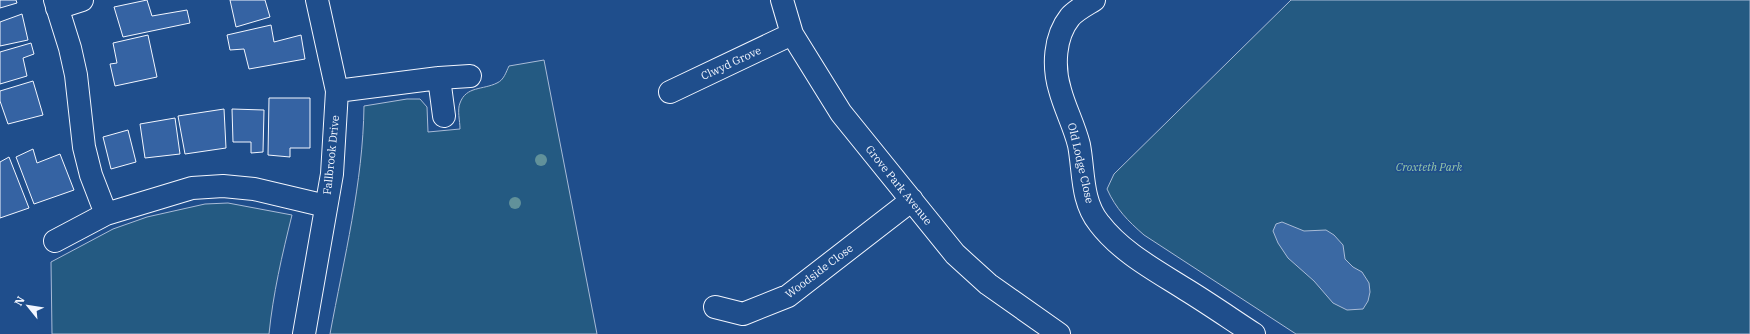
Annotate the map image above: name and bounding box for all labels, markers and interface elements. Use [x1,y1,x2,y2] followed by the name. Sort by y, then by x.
[699,43,763,83] street label: Clwyd Grove
[320,115,342,195] street label: Fallbrook Drive
[1065,121,1097,205] street label: Old Lodge Close
[863,142,935,228] street label: Grove Park Avenue
[1396,160,1462,174] park label: Croxteth Park
[782,241,856,301] street label: Woodside Close
[8,286,48,326] north arrow
[11,293,28,308] text: N

